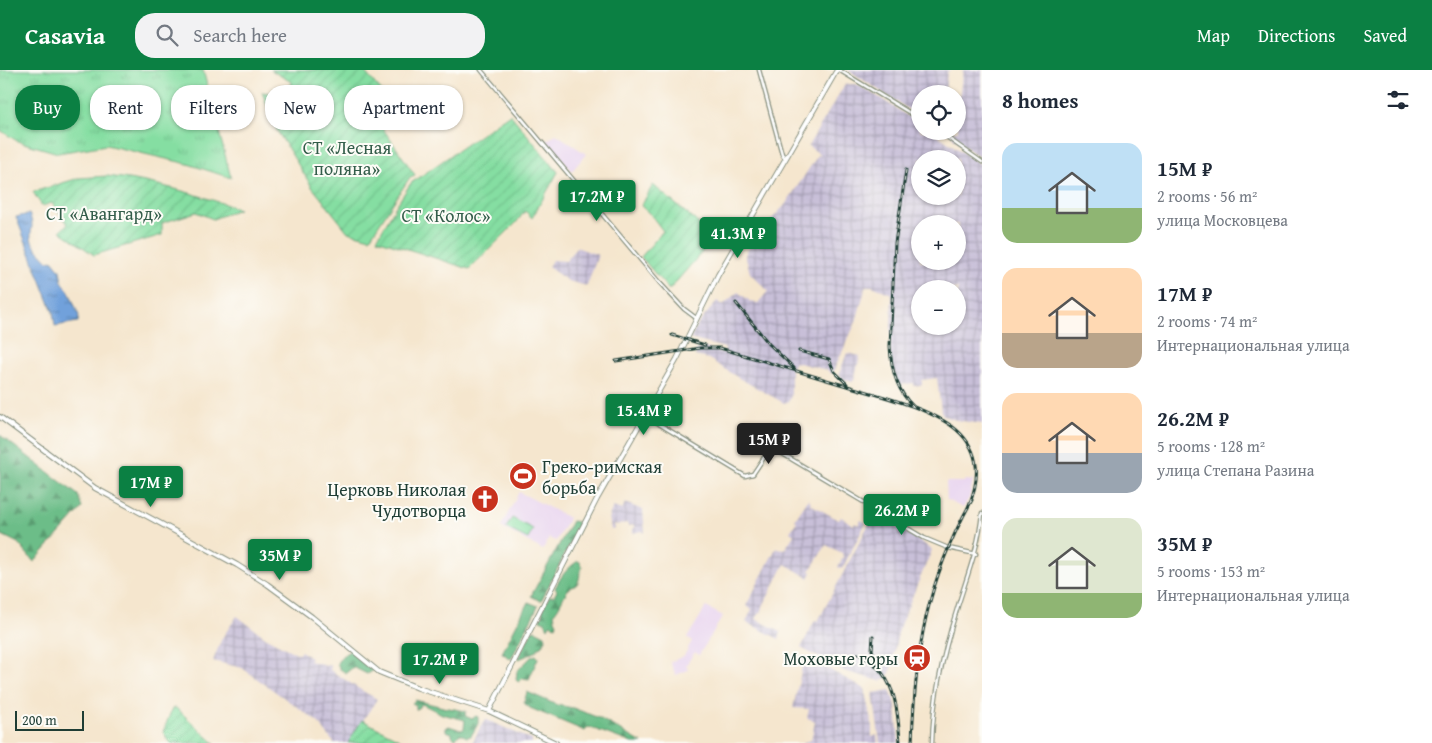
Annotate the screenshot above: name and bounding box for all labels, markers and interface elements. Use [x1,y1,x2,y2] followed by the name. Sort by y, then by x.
[135,13,485,58] search box
[25,18,105,53] text: Casavia
[153,21,181,49] icon: search
[193,21,287,49] text: Search here
[1197,22,1230,49] text: Map
[1258,22,1335,49] text: Directions
[1363,22,1407,49] text: Saved
[15,85,80,130] chip: Buy
[90,85,161,130] chip: Rent
[171,85,255,130] chip: Filters
[265,85,334,130] chip: New
[344,85,463,130] chip: Apartment
[911,85,966,335] map controls
[911,85,966,140] button: locate
[1002,85,1078,116] text: 8 homes
[1384,86,1412,114] icon: filters
[303,134,391,182] park label: СТ «Лесная поляна»
[911,150,966,205] button: layers
[1157,153,1212,184] text: 15M ₽
[1042,163,1102,223] icon: home
[551,180,643,222] pin: 17.2M ₽
[570,184,624,208] text: 17.2M ₽
[1157,184,1257,208] text: 2 rooms · 56 m²
[46,200,162,227] park label: СТ «Авангард»
[402,202,491,229] park label: СТ «Колос»
[1157,208,1288,232] text: улица Московцева
[911,215,966,270] button: +
[692,216,784,259] pin: 41.3M ₽
[711,221,765,245] text: 41.3M ₽
[1157,278,1212,309] text: 17M ₽
[911,280,966,335] button: −
[1042,288,1102,348] icon: home
[1157,309,1257,333] text: 2 rooms · 74 m²
[1157,333,1350,357] text: Интернациональная улица
[598,394,690,436] pin: 15.4M ₽
[617,398,671,422] text: 15.4M ₽
[1157,403,1229,434] text: 26.2M ₽
[1042,413,1102,473] icon: home
[734,422,804,465] pin: 15M ₽
[748,427,790,451] text: 15M ₽
[1157,434,1265,458] text: 5 rooms · 128 m²
[542,453,662,501] place label: Греко-римская борьба
[1157,458,1314,482] text: улица Степана Разина
[508,461,538,491] sports icon: Греко-римская борьба
[116,466,186,508] pin: 17M ₽
[130,470,172,494] text: 17M ₽
[328,476,466,524] place label: Церковь Николая Чудотворца
[470,484,500,514] church icon: Церковь Николая Чудотворца
[856,494,948,536] pin: 26.2M ₽
[875,498,929,522] text: 26.2M ₽
[1157,528,1212,559] text: 35M ₽
[245,538,315,581] pin: 35M ₽
[1042,538,1102,598] icon: home
[259,543,301,567] text: 35M ₽
[1157,559,1265,583] text: 5 rooms · 153 m²
[1157,583,1350,607] text: Интернациональная улица
[394,642,486,685] pin: 17.2M ₽
[902,643,932,673] station icon: Моховые горы
[783,645,898,672] place label: Моховые горы
[413,647,467,671] text: 17.2M ₽
[15,708,84,731] scale bar
[22,710,57,730] text: 200 m

